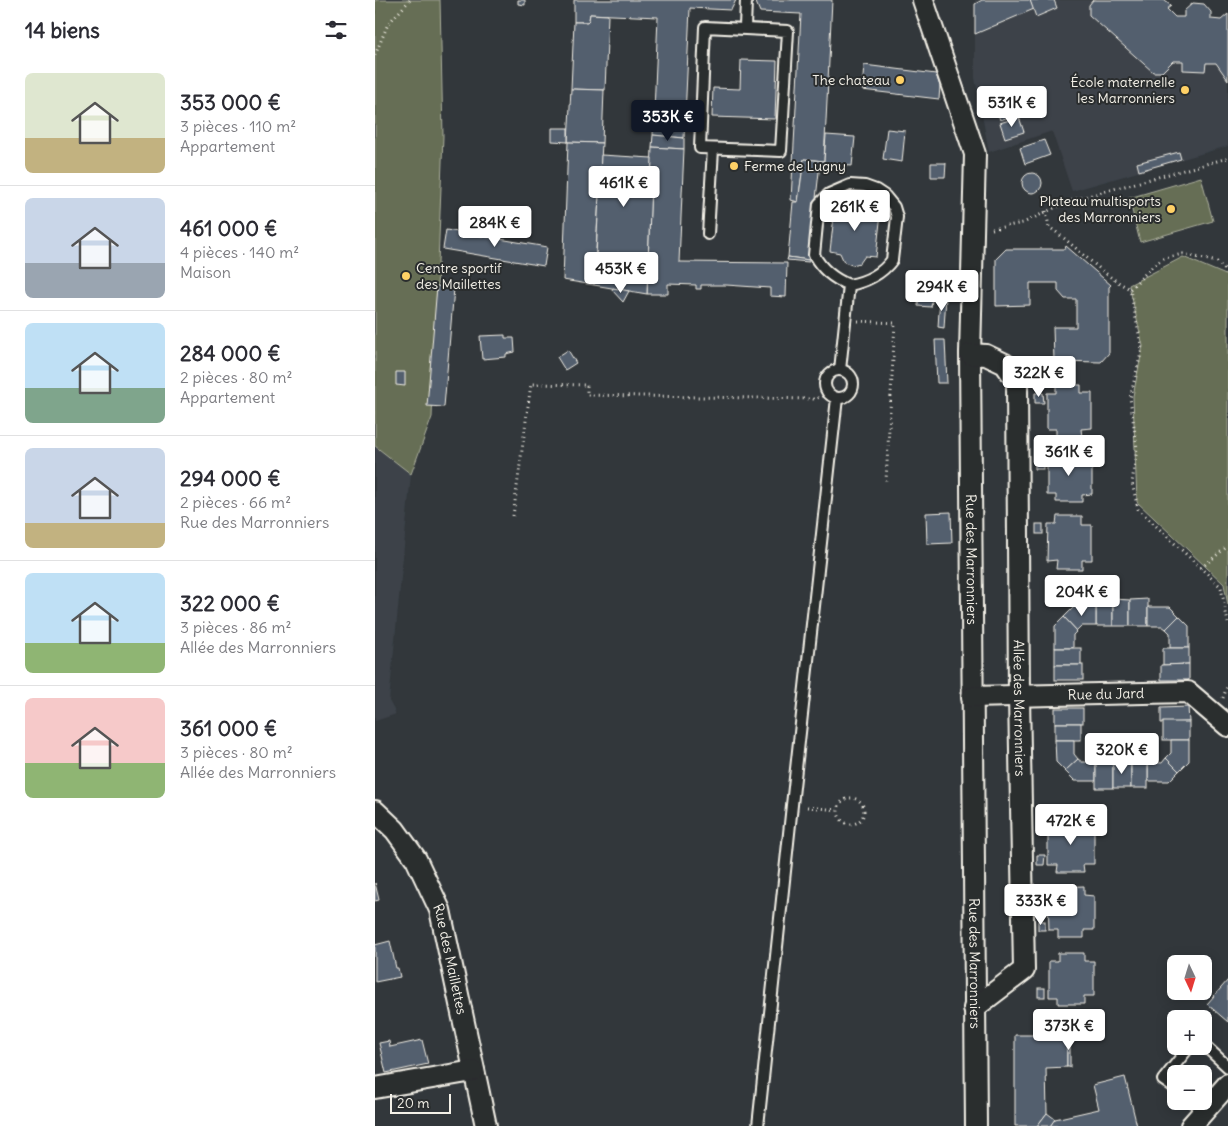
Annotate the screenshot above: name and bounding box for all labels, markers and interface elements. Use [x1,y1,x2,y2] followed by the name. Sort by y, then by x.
[322,16,350,44] icon: filters
[25,17,100,44] text: 14 biens
[812,71,890,89] place label: The chateau
[1071,73,1175,107] place label: École maternelle les Marronniers
[894,74,906,86] marker: The chateau
[1179,84,1191,96] marker: École maternelle les Marronniers
[971,86,1053,128] pin: 531K €
[180,89,281,116] text: 353 000 €
[988,92,1036,112] text: 531K €
[65,93,125,153] icon: home
[627,100,709,142] pin: 353K €
[642,106,694,126] text: 353K €
[180,116,296,136] text: 3 pièces · 110 m²
[180,136,275,156] text: Appartement
[744,157,846,175] place label: Ferme de Lugny
[728,160,740,172] marker: Ferme de Lugny
[583,166,665,208] pin: 461K €
[600,172,648,192] text: 461K €
[814,190,896,232] pin: 261K €
[1040,192,1161,226] place label: Plateau multisports des Marronniers
[831,196,879,216] text: 261K €
[1165,203,1177,215] marker: Plateau multisports des Marronniers
[454,206,536,248] pin: 284K €
[469,212,521,232] text: 284K €
[180,215,278,242] text: 461 000 €
[65,218,125,278] icon: home
[180,242,299,262] text: 4 pièces · 140 m²
[580,252,662,294] pin: 453K €
[595,258,647,278] text: 453K €
[416,259,502,293] place label: Centre sportif des Maillettes
[180,262,231,282] text: Maison
[400,270,412,282] marker: Centre sportif des Maillettes
[901,270,983,312] pin: 294K €
[916,276,968,296] text: 294K €
[180,340,281,367] text: 284 000 €
[65,343,125,403] icon: home
[998,356,1080,398] pin: 322K €
[1014,362,1064,382] text: 322K €
[180,367,292,387] text: 2 pièces · 80 m²
[180,387,275,407] text: Appartement
[1028,434,1110,477] pin: 361K €
[1045,441,1093,461] text: 361K €
[180,465,281,492] text: 294 000 €
[65,468,125,528] icon: home
[180,492,291,512] text: 2 pièces · 66 m²
[962,494,981,625] street label: Rue des Marronniers
[180,512,329,532] text: Rue des Marronniers
[1041,574,1123,617] pin: 204K €
[1056,581,1108,601] text: 204K €
[180,590,280,617] text: 322 000 €
[65,593,125,653] icon: home
[180,617,291,637] text: 3 pièces · 86 m²
[180,637,336,657] text: Allée des Marronniers
[1010,640,1029,777] street label: Allée des Marronniers
[1068,684,1144,704] street label: Rue du Jard
[180,715,277,742] text: 361 000 €
[65,718,125,778] icon: home
[1081,732,1163,775] pin: 320K €
[1096,739,1148,759] text: 320K €
[180,742,293,762] text: 3 pièces · 80 m²
[180,762,336,782] text: Allée des Marronniers
[1030,804,1112,846] pin: 472K €
[1046,810,1096,830] text: 472K €
[1000,884,1082,926] pin: 333K €
[1015,890,1067,910] text: 333K €
[965,898,984,1029] street label: Rue des Marronniers
[429,901,471,1016] street label: Rue des Maillettes
[1167,955,1213,1000] north arrow
[1167,955,1212,1110] map controls
[1028,1008,1110,1051] pin: 373K €
[1167,1010,1212,1055] button: +
[1044,1015,1094,1035] text: 373K €
[1167,1065,1212,1110] button: −
[390,1091,451,1114] scale bar
[397,1094,430,1112] text: 20 m

